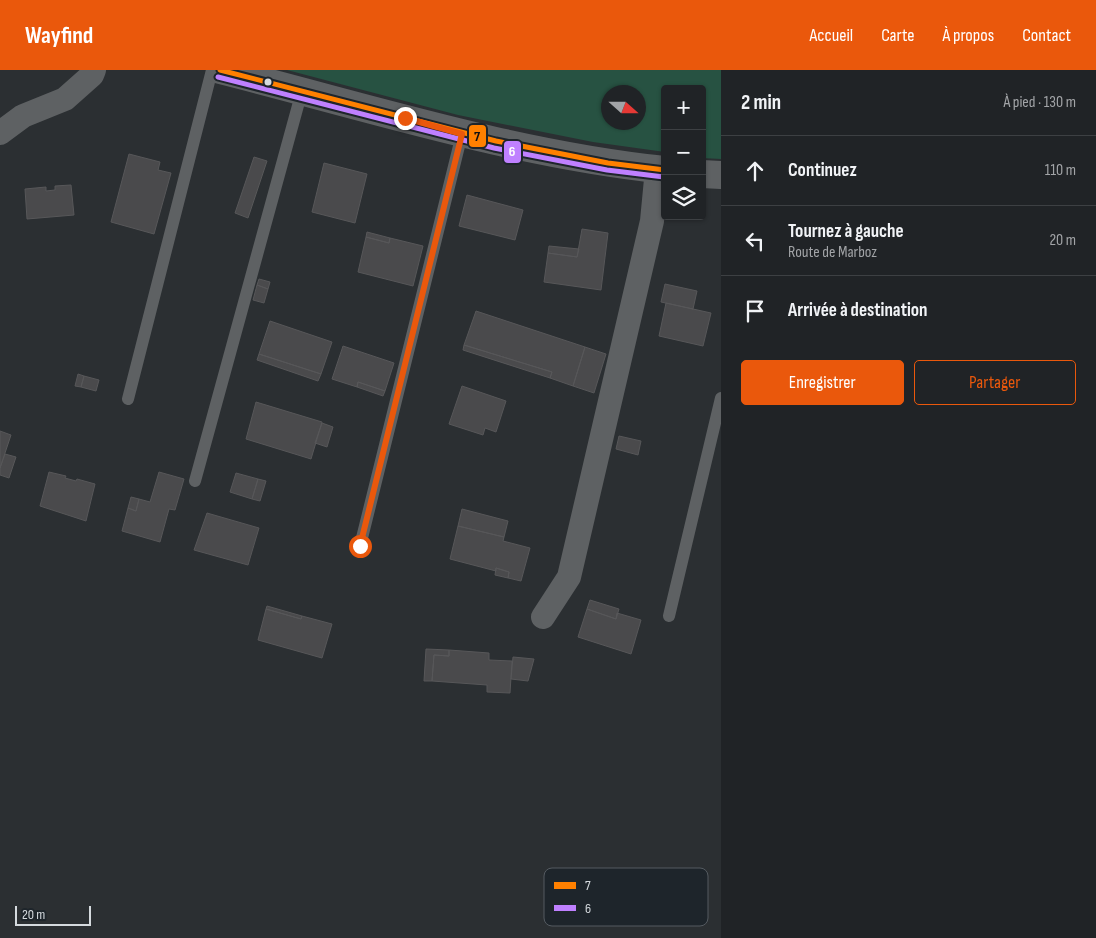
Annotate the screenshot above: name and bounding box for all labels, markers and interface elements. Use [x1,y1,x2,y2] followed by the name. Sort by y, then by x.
[25,21,93,50] text: Wayfind
[809,25,853,46] text: Accueil
[881,25,914,46] text: Carte
[942,25,994,46] text: À propos
[1022,25,1071,46] text: Contact
[263,77,273,87] unlabelled marker
[601,85,646,130] north arrow
[661,85,706,220] map controls
[661,85,706,130] button: +
[741,90,781,115] text: 2 min
[1003,93,1076,112] text: À pied · 130 m
[394,107,417,130] route end
[468,124,487,148] line badge: 7
[474,128,481,145] text: 7
[661,130,706,175] button: −
[503,140,522,164] line badge: 6
[509,143,516,160] text: 6
[741,157,769,185] icon: ahead
[788,159,857,182] text: Continuez
[1045,161,1076,180] text: 110 m
[661,175,706,220] button: layers
[788,220,904,243] text: Tournez à gauche
[741,227,769,255] icon: left
[1049,231,1076,250] text: 20 m
[788,243,877,262] text: Route de Marboz
[741,297,769,325] icon: arrive
[788,299,928,322] text: Arrivée à destination
[741,360,904,405] button: Enregistrer
[914,360,1076,405] button: Partager
[349,535,372,558] route start
[544,868,708,926] legend
[585,877,591,894] text: 7
[585,900,591,917] text: 6
[15,903,91,926] scale bar
[22,906,45,923] text: 20 m

